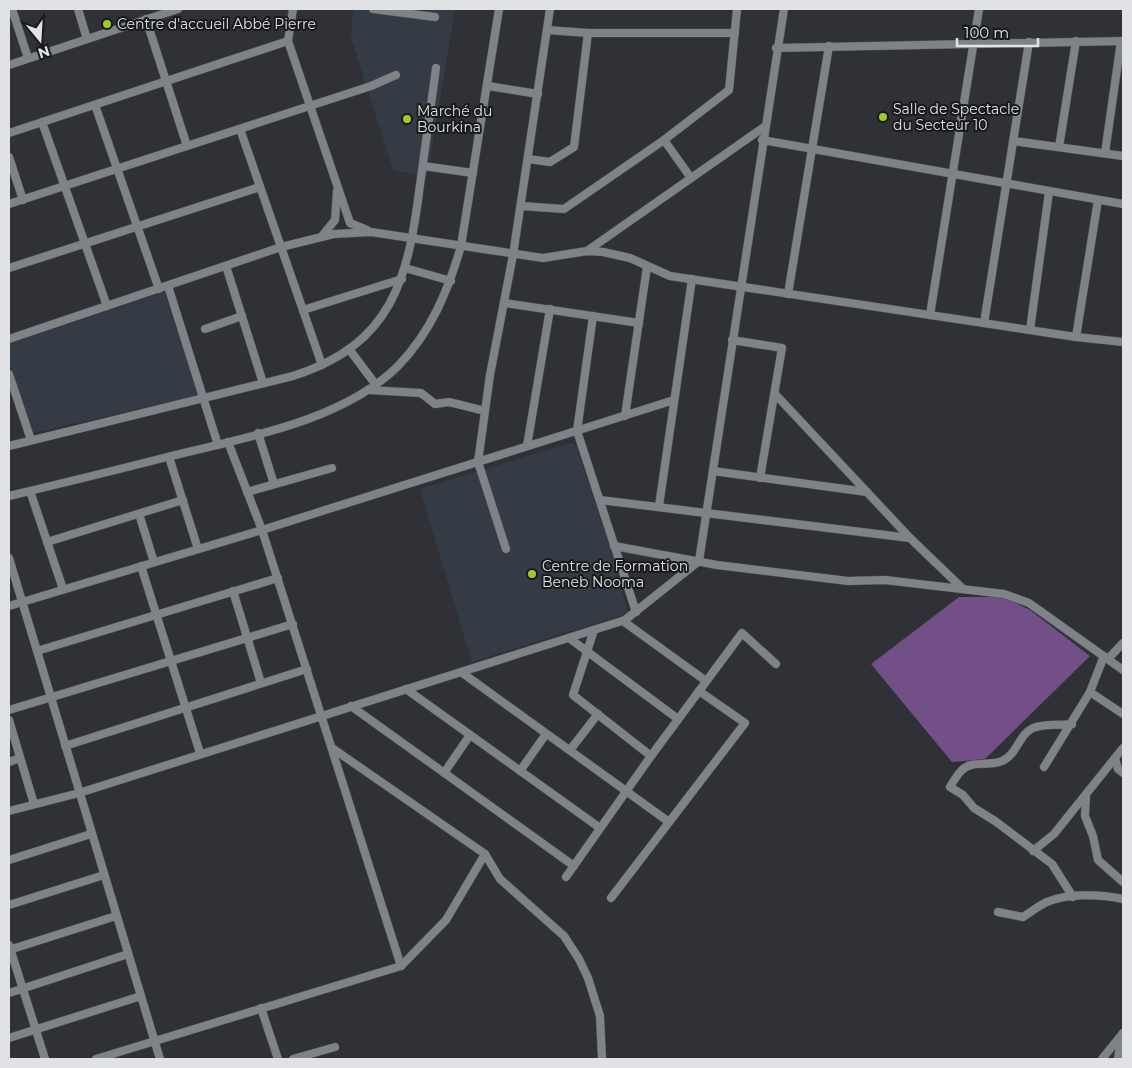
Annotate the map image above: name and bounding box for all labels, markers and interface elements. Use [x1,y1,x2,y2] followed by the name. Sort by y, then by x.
[15,15,65,65] north arrow
[117,15,316,33] place label: Centre d'accueil Abbé Pierre
[957,15,1038,47] scale bar
[101,18,113,30] marker: Centre d'accueil Abbé Pierre
[964,23,1009,42] text: 100 m
[36,42,52,63] text: N
[893,100,1019,134] place label: Salle de Spectacle du Secteur 10
[417,102,492,136] place label: Marché du Bourkina
[877,111,889,123] marker: Salle de Spectacle du Secteur 10
[401,113,413,125] marker: Marché du Bourkina
[542,557,688,591] place label: Centre de Formation Beneb Nooma
[526,568,538,580] marker: Centre de Formation Beneb Nooma

